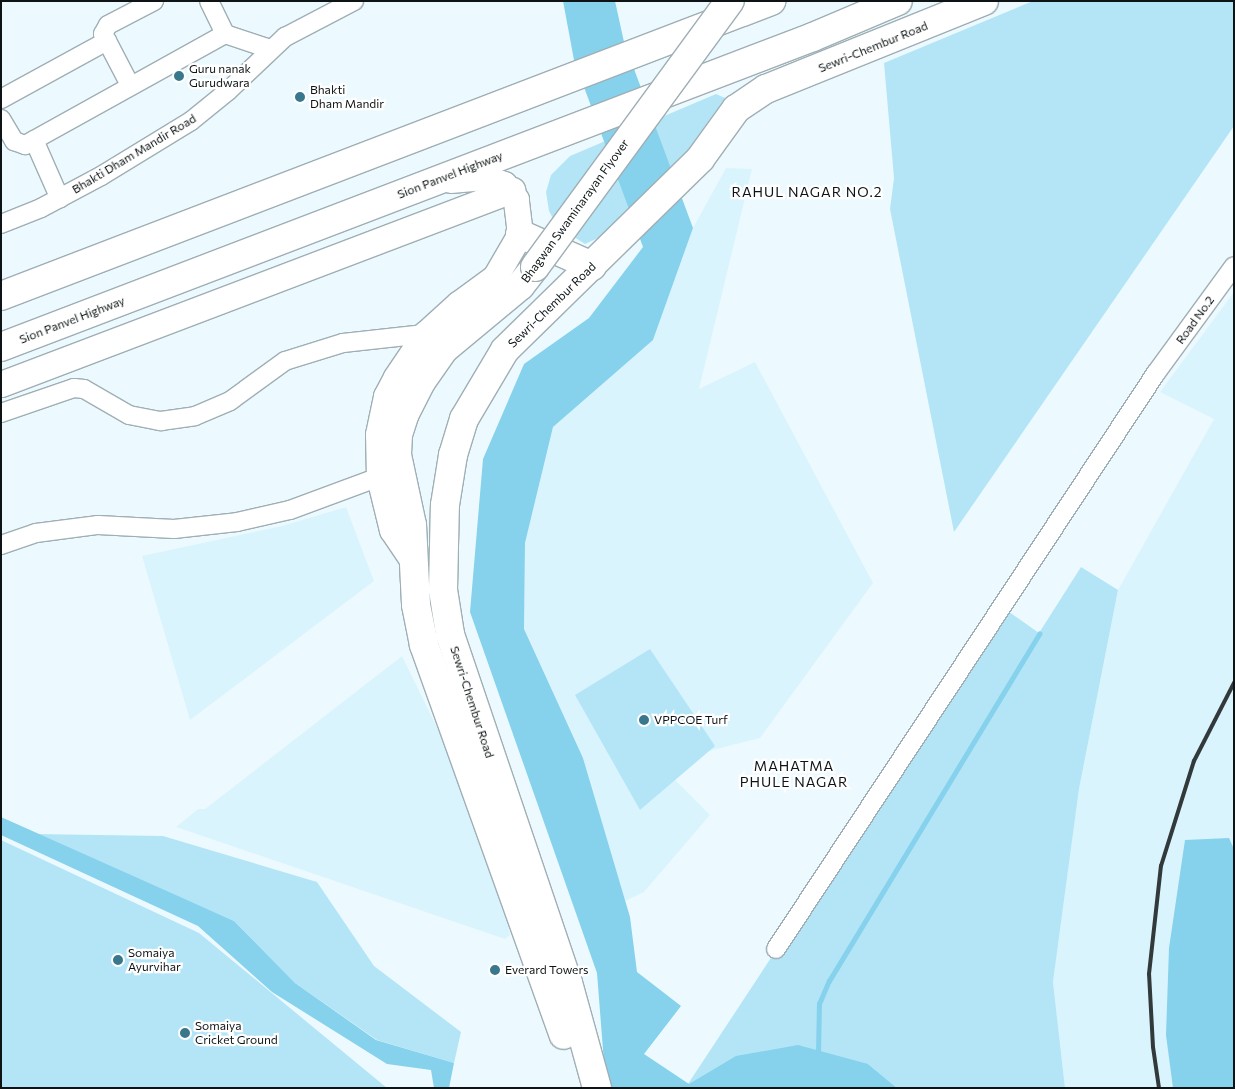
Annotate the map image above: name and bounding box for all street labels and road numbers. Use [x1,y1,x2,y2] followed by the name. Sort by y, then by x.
[816,18,930,76] street label: Sewri-Chembur Road
[69,111,199,197] street label: Bhakti Dham Mandir Road
[518,136,632,286] street label: Bhagwan Swaminarayan Flyover
[395,148,505,202] street label: Sion Panvel Highway
[505,259,599,351] street label: Sewri-Chembur Road
[17,293,127,347] street label: Sion Panvel Highway
[1173,293,1217,347] street label: Road No.2
[447,644,497,760] street label: Sewri-Chembur Road

